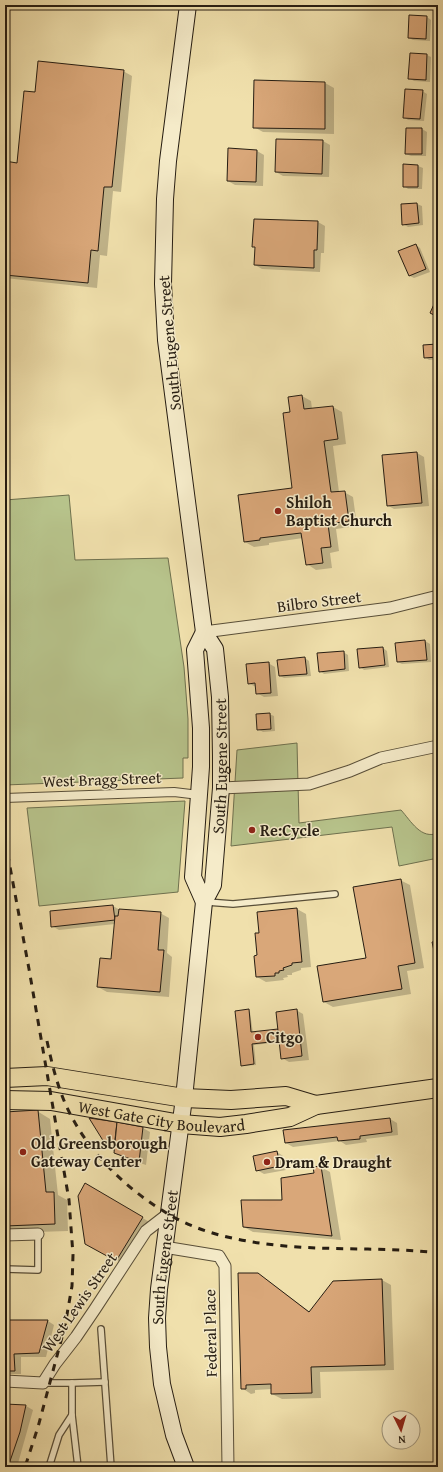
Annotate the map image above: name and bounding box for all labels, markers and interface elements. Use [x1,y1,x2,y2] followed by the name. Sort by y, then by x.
[151,274,187,412] street label: South Eugene Street
[286,490,393,532] place label: Shiloh Baptist Church
[273,506,283,516] marker: Shiloh Baptist Church
[275,584,363,618] street label: Bilbro Street
[205,698,233,835] street label: South Eugene Street
[42,765,162,793] street label: West Bragg Street
[260,818,320,842] place label: Re:Cycle
[247,825,257,835] marker: Re:Cycle
[266,1025,303,1049] place label: Citgo
[253,1032,263,1042] marker: Citgo
[76,1094,247,1139] street label: West Gate City Boulevard
[31,1131,168,1173] place label: Old Greensborough Gateway Center
[18,1147,28,1157] marker: Old Greensborough Gateway Center
[275,1150,392,1174] place label: Dram & Draught
[262,1157,272,1167] marker: Dram & Draught
[145,1188,184,1325] street label: South Eugene Street
[35,1247,123,1357] street label: West Lewis Street
[197,1289,223,1377] street label: Federal Place
[381,1410,421,1450] north arrow
[397,1432,406,1448] text: N

